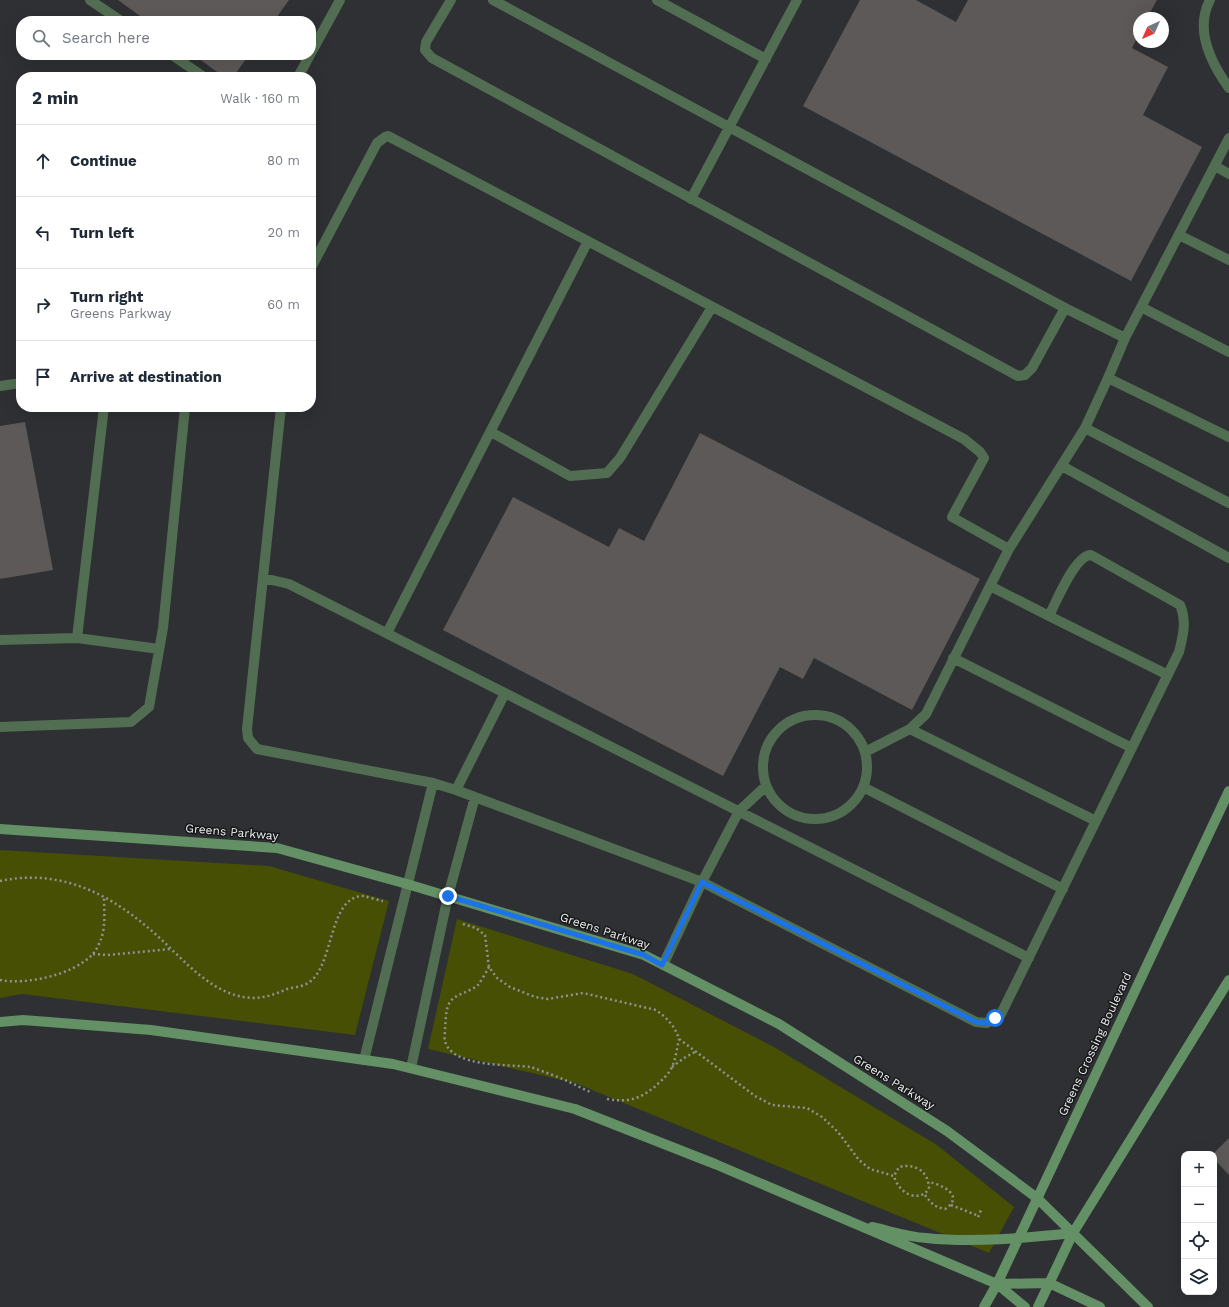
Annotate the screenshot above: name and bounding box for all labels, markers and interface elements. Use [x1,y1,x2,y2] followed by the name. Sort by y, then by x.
[1133,12,1169,48] north arrow
[16,16,316,60] search box
[30,27,52,49] icon: search
[62,29,150,47] text: Search here
[32,88,78,108] text: 2 min
[220,91,300,106] text: Walk · 160 m
[32,150,54,172] icon: ahead
[70,152,137,170] text: Continue
[267,153,300,168] text: 80 m
[32,222,54,244] icon: left
[70,224,134,242] text: Turn left
[268,225,300,240] text: 20 m
[70,288,143,306] text: Turn right
[32,294,54,316] icon: right
[267,297,300,312] text: 60 m
[70,306,171,321] text: Greens Parkway
[32,366,54,388] icon: arrive
[70,368,222,386] text: Arrive at destination
[185,821,280,843] street label: Greens Parkway
[439,887,457,905] route end
[558,910,652,952] street label: Greens Parkway
[1055,970,1135,1118] street label: Greens Crossing Boulevard
[986,1009,1004,1027] route start
[851,1051,938,1113] street label: Greens Parkway
[1181,1151,1217,1295] map controls
[1181,1151,1217,1187] button: +
[1181,1187,1217,1223] button: −
[1181,1223,1217,1259] button: locate
[1181,1259,1217,1295] button: layers

